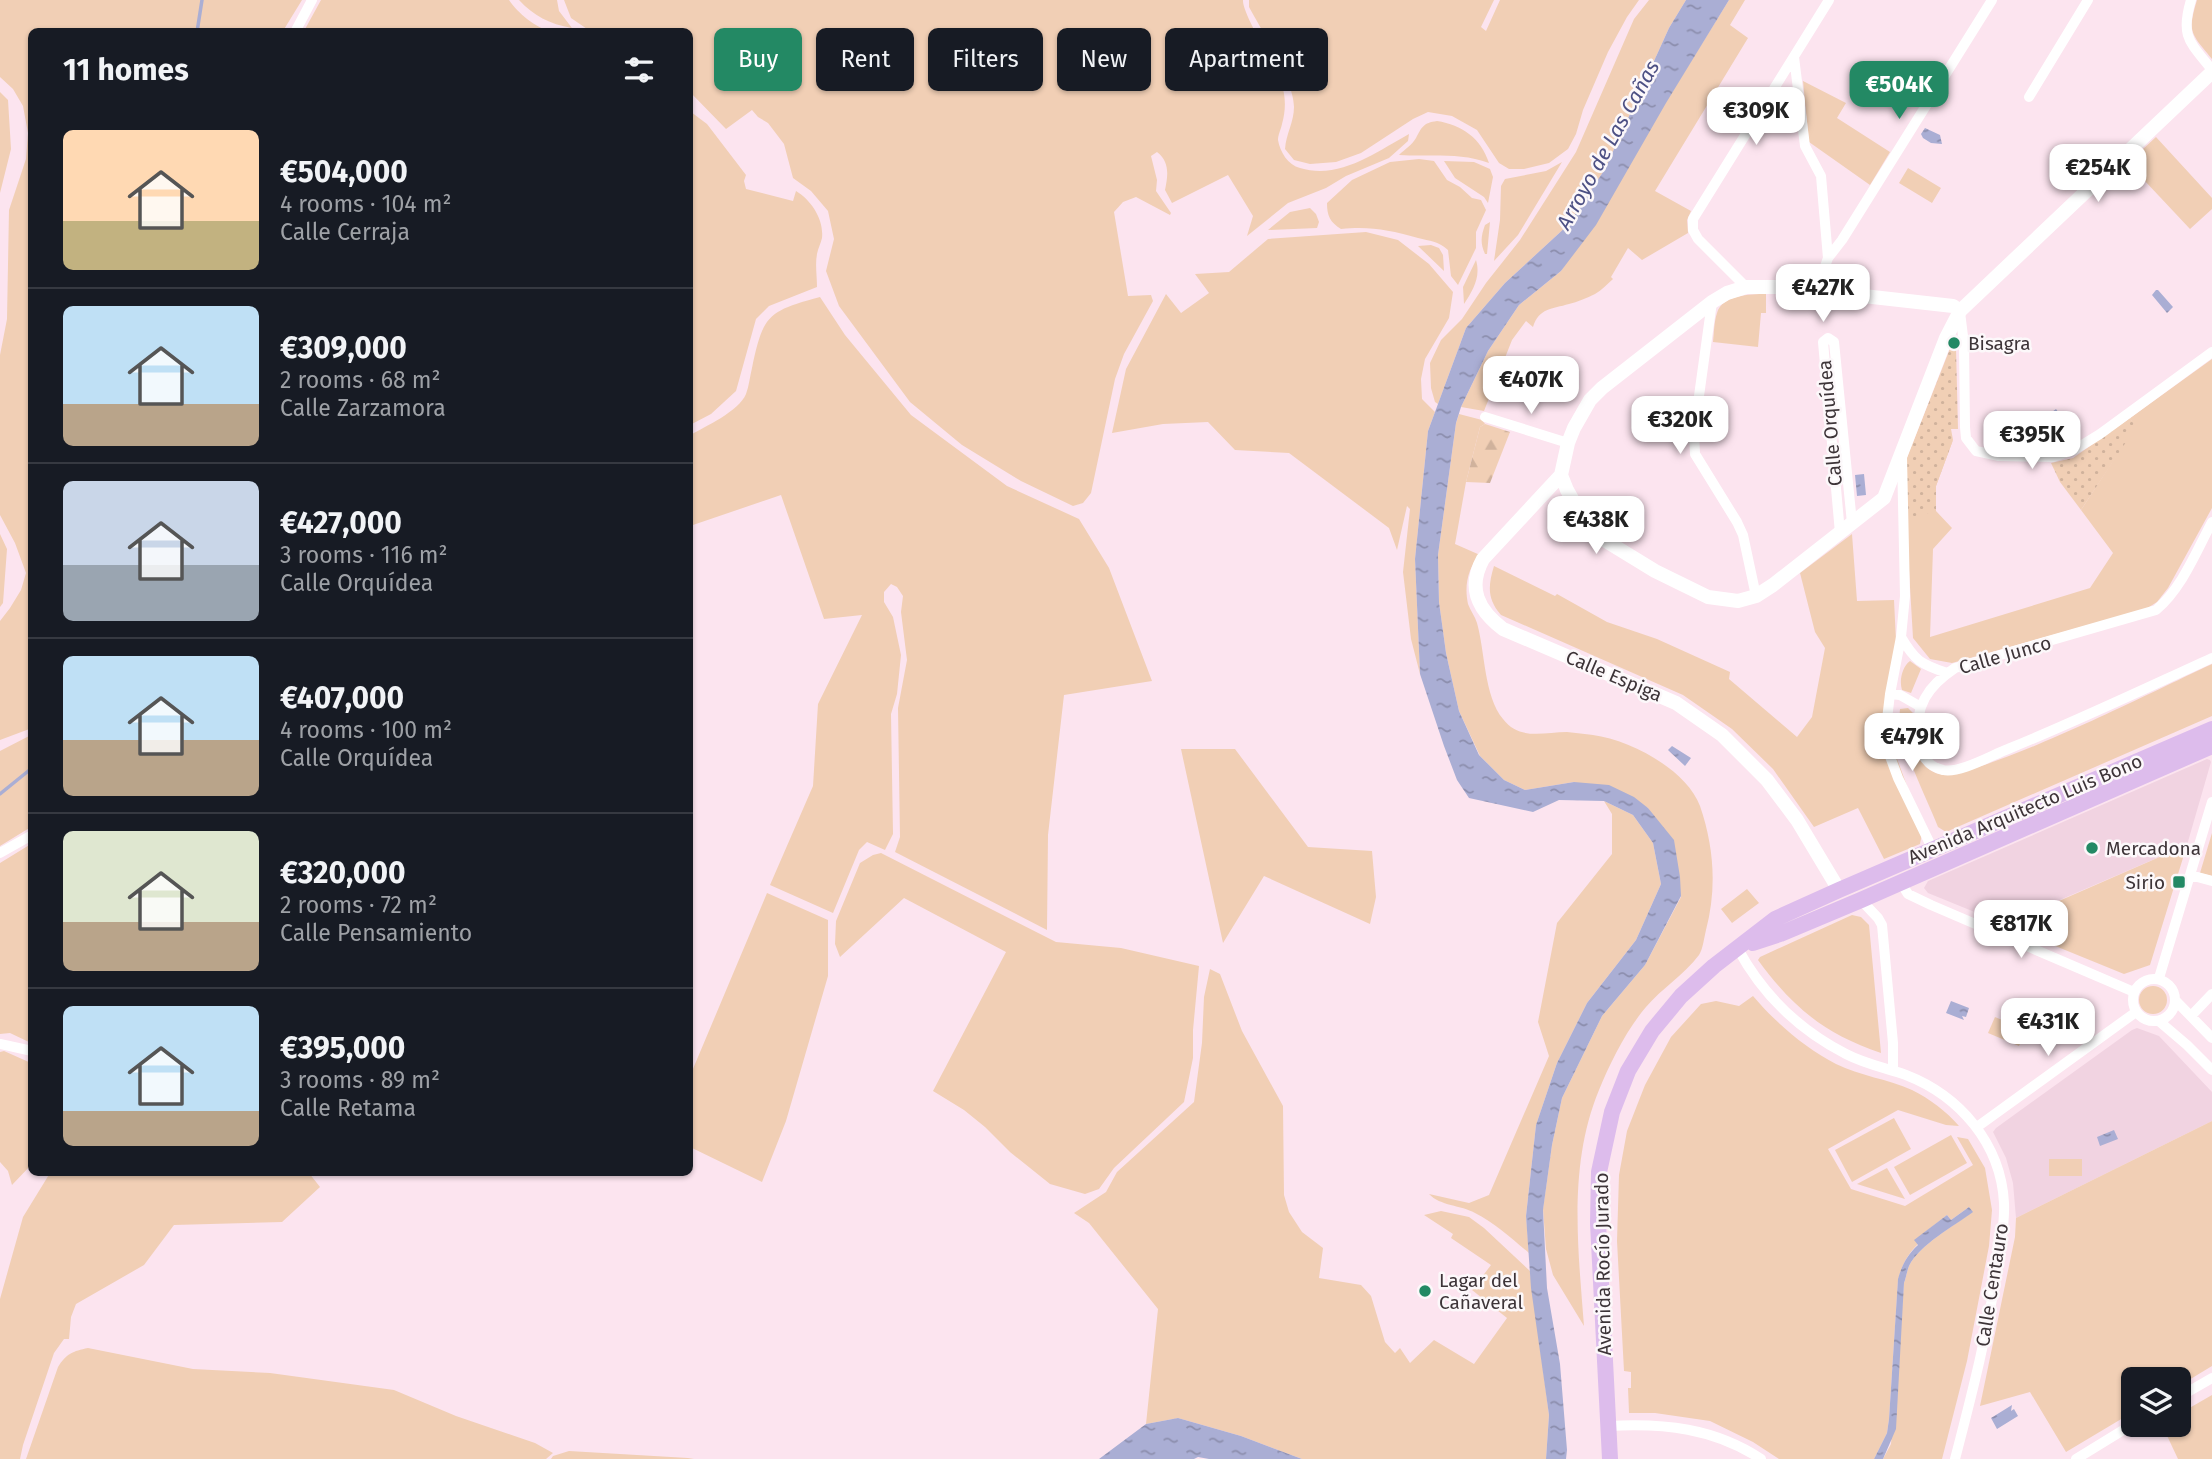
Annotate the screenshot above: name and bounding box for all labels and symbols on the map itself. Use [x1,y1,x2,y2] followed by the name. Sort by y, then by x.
[1550,56,1665,235] water label: Arroyo de Las Cañas
[1850,61,1948,121] pin: €504K
[1707,88,1805,147] pin: €309K
[2049,144,2147,204] pin: €254K
[1774,264,1872,324] pin: €427K
[1968,332,2031,355] place label: Bisagra
[1946,335,1962,351] marker: Bisagra
[1482,356,1580,416] pin: €407K
[1813,359,1847,487] street label: Calle Orquídea
[1631,396,1729,456] pin: €320K
[1983,412,2081,471] pin: €395K
[1547,496,1645,556] pin: €438K
[1956,631,2054,679] street label: Calle Junco
[1562,645,1666,707] street label: Calle Espiga
[1863,714,1961,773] pin: €479K
[1904,749,2146,869] street label: Avenida Arquitecto Luis Bono
[2106,837,2201,860] place label: Mercadona
[2084,840,2100,856] marker: Mercadona
[2125,871,2165,894] place label: Sirio
[2171,874,2187,890] marker: Sirio
[1972,900,2070,960] pin: €817K
[1999,998,2097,1058] pin: €431K
[1590,1172,1616,1356] street label: Avenida Rocío Jurado
[1971,1222,2013,1348] street label: Calle Centauro
[1439,1269,1523,1314] place label: Lagar del Cañaveral
[1417,1283,1433,1299] marker: Lagar del Cañaveral

